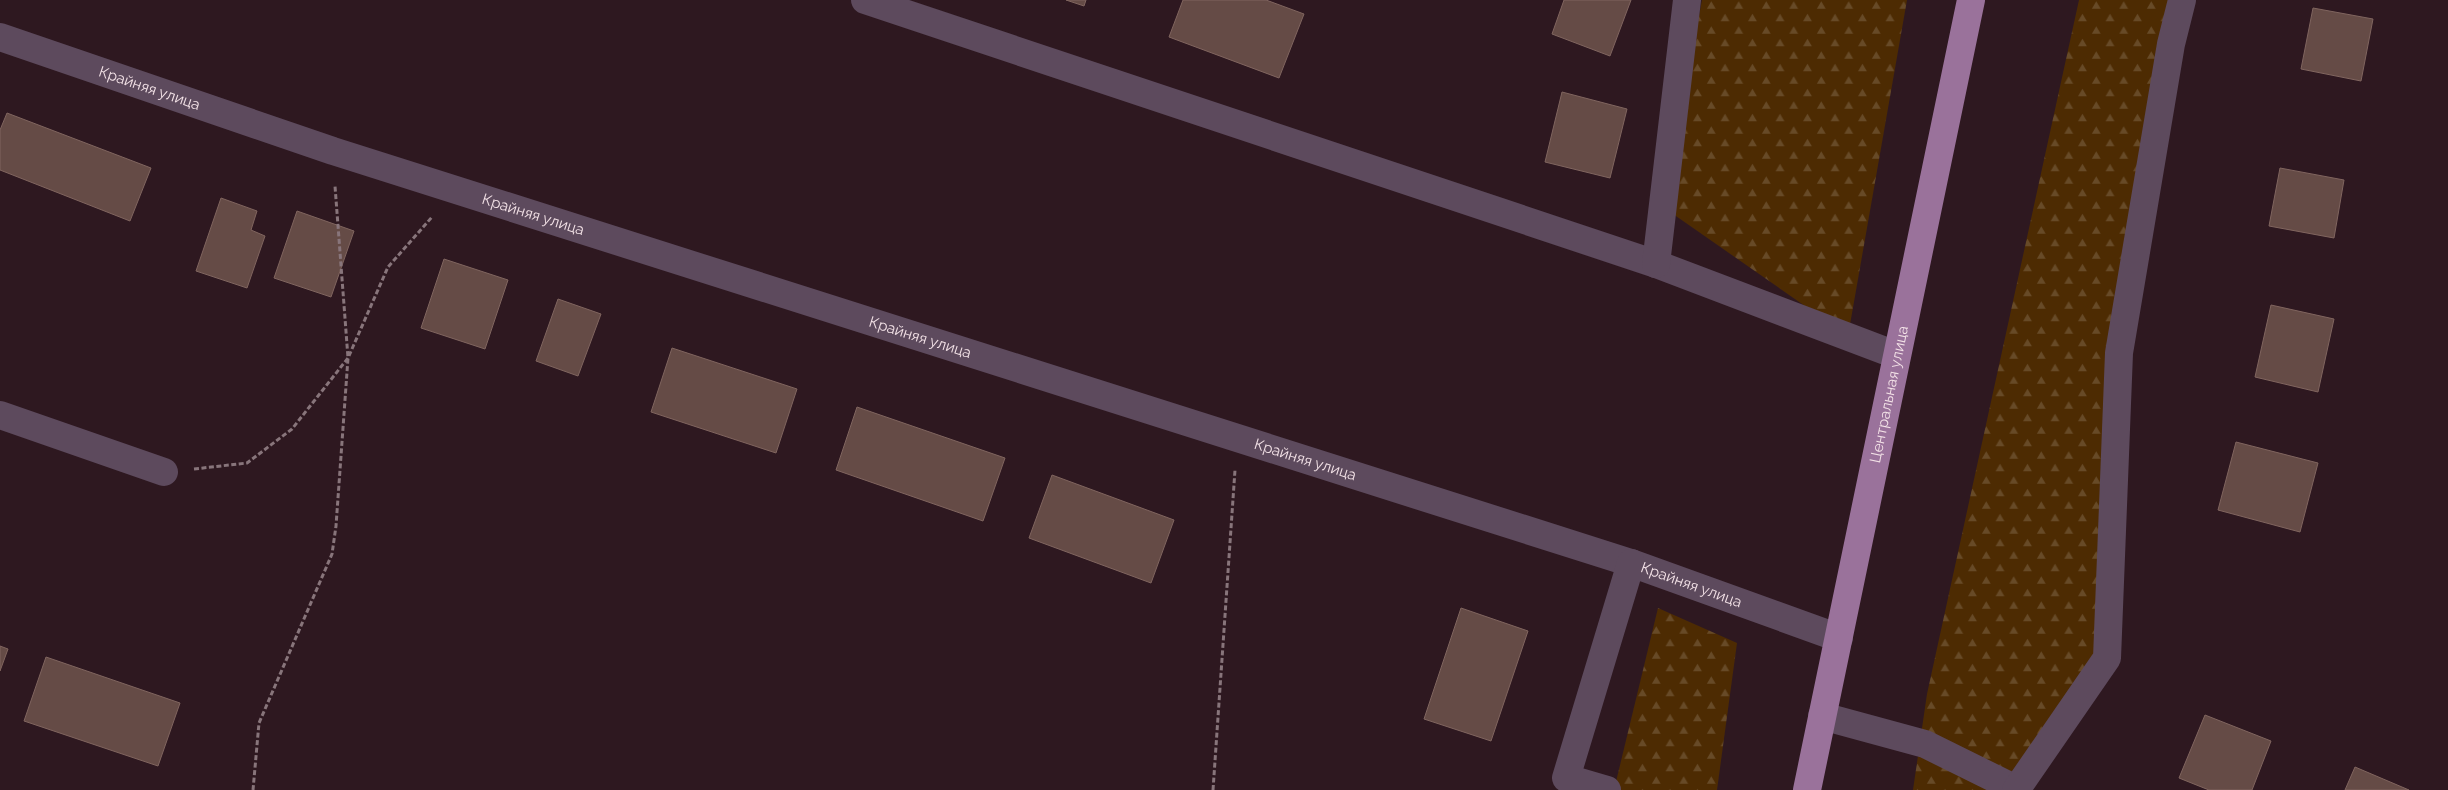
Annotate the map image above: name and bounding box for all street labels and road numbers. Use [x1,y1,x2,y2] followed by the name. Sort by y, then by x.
[96,62,203,114] street label: Крайняя улица
[480,190,586,239] street label: Крайняя улица
[867,313,973,362] street label: Крайняя улица
[1866,324,1912,465] street label: Центральная улица
[1252,435,1359,484] street label: Крайняя улица
[1638,558,1744,611] street label: Крайняя улица

